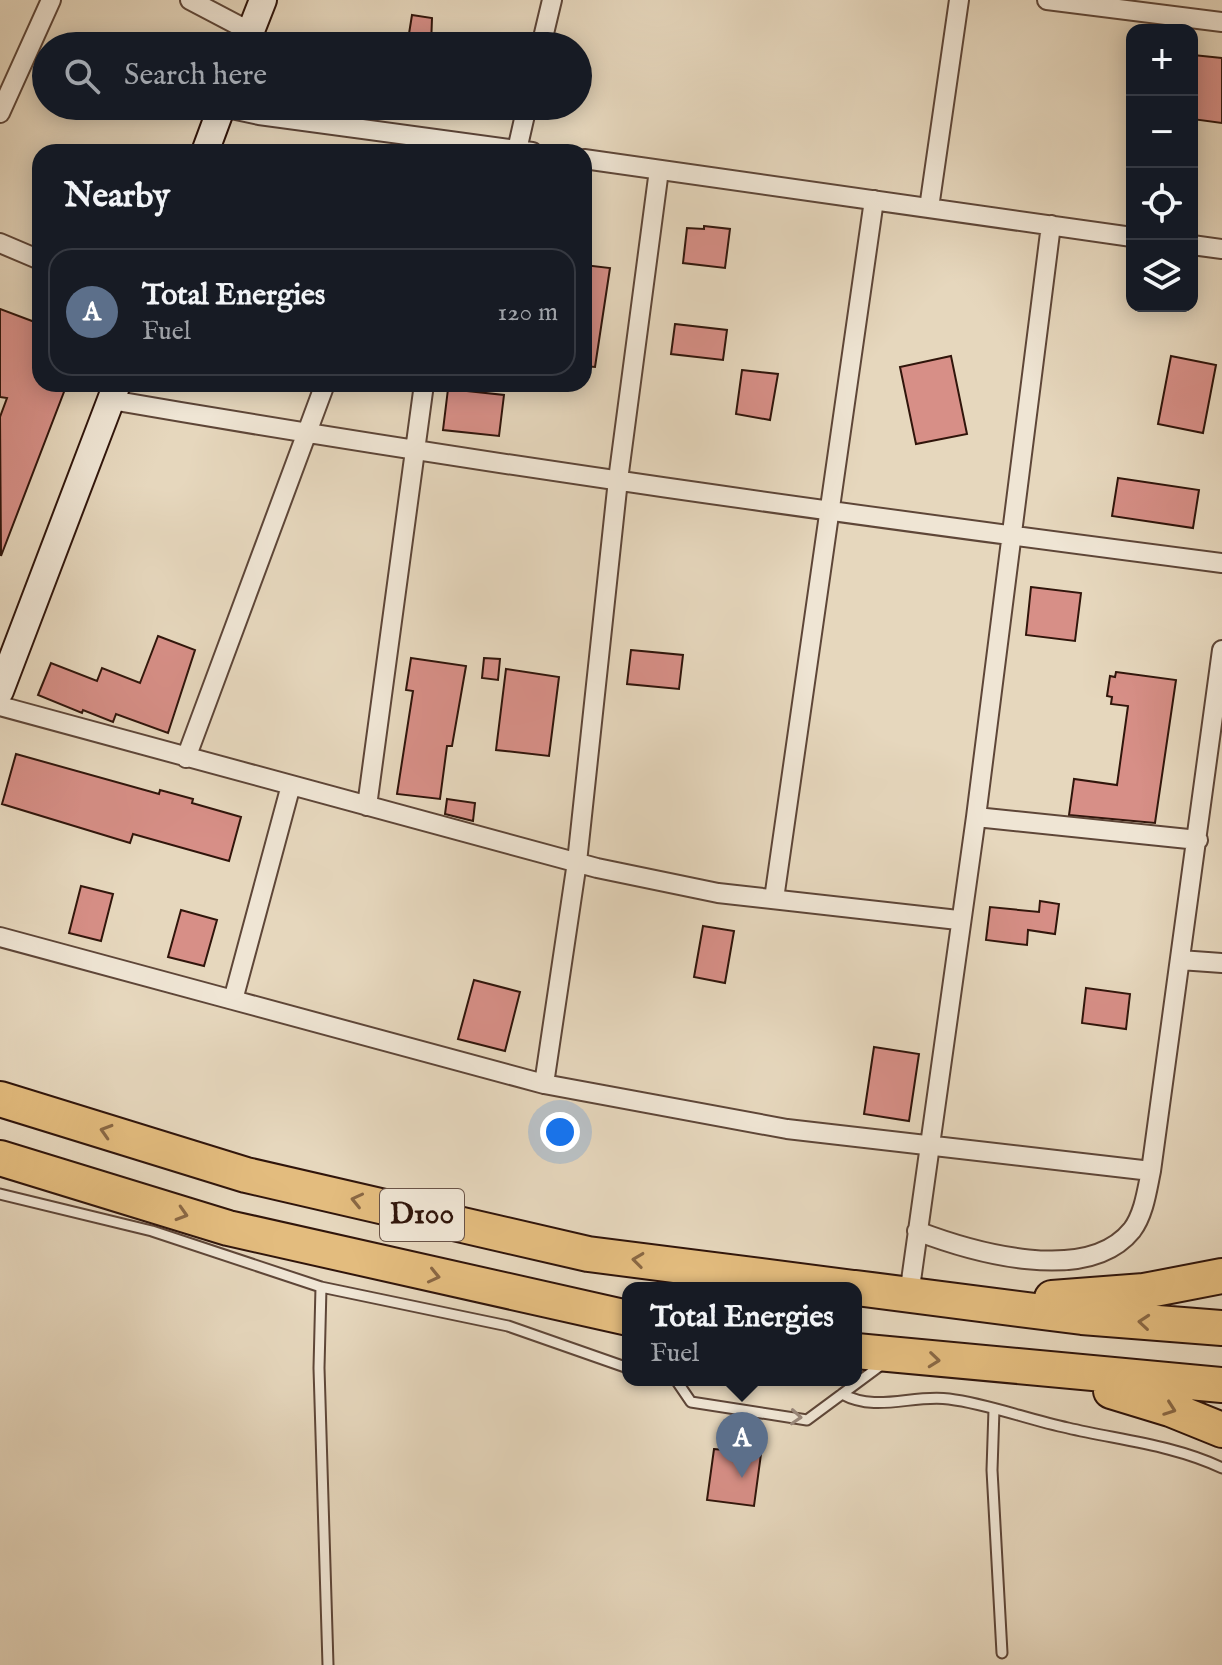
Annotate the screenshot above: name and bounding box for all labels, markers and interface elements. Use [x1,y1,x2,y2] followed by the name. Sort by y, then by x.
[1126,24,1198,312] map controls
[1126,24,1198,96] button: +
[32,32,592,120] search box
[60,54,104,98] icon: search
[124,57,267,95] text: Search here
[1126,96,1198,168] button: −
[1126,168,1198,240] button: locate
[64,175,170,218] text: Nearby
[1126,240,1198,312] button: layers
[142,277,325,315] text: Total Energies
[83,296,101,329] text: A
[498,296,558,329] text: 120 m
[142,315,191,348] text: Fuel
[540,1112,580,1152] your location
[100,1124,113,1140] one-way arrow
[380,1189,464,1241] road number: D100
[350,1192,364,1209] one-way arrow
[174,1205,188,1221] one-way arrow
[631,1252,644,1269] one-way arrow
[427,1266,440,1283] one-way arrow
[622,1282,862,1386] popup
[650,1299,834,1337] text: Total Energies
[1137,1314,1150,1331] one-way arrow
[650,1337,699,1370] text: Fuel
[927,1351,940,1368] one-way arrow
[1162,1400,1176,1416] one-way arrow
[790,1408,803,1425] one-way arrow
[716,1412,768,1478] pin: A

